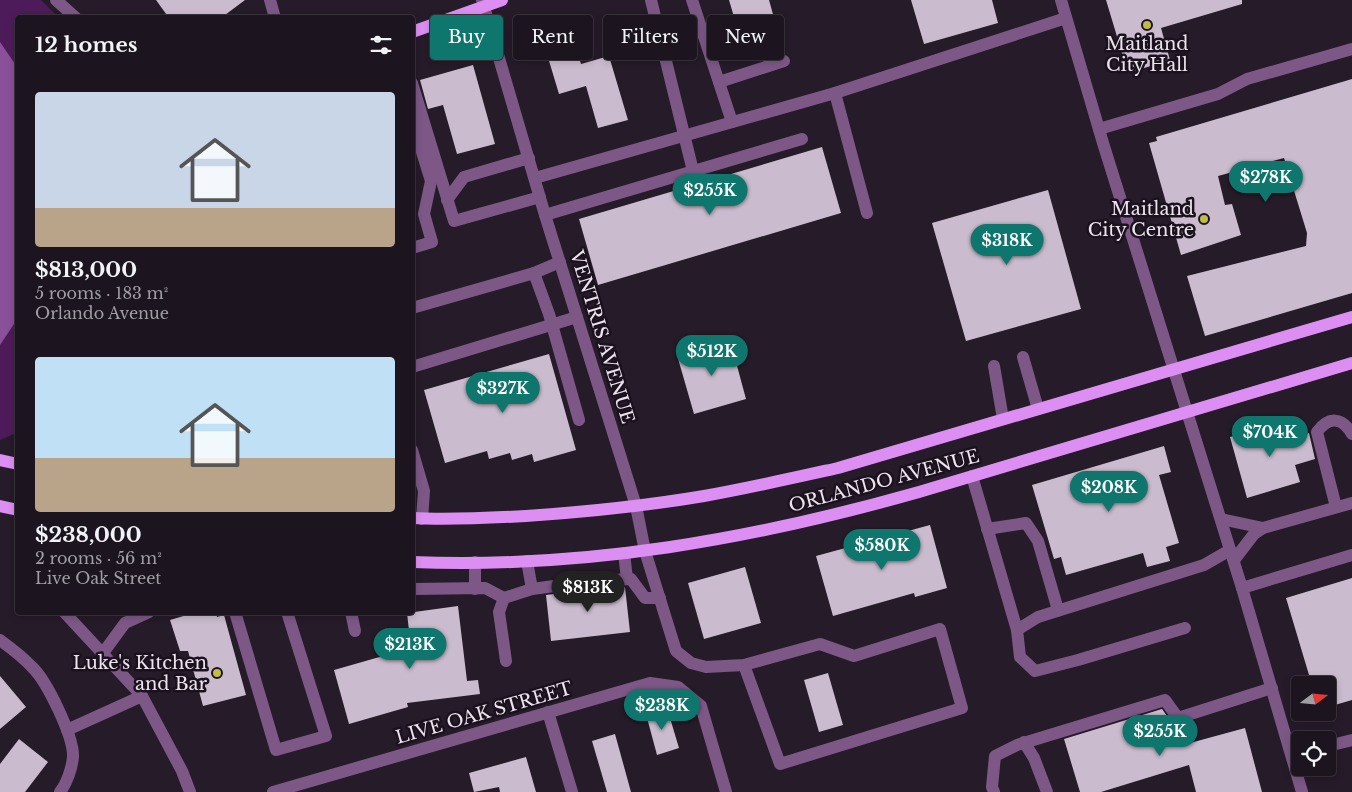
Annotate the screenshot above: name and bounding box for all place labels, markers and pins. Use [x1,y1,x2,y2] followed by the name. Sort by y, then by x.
[1141,19,1153,31] marker: Maitland City Hall
[1106,33,1188,76] place label: Maitland City Hall
[1231,160,1301,203] pin: $278K
[675,174,745,216] pin: $255K
[1088,198,1194,241] place label: Maitland City Centre
[1198,213,1210,225] marker: Maitland City Centre
[972,224,1042,266] pin: $318K
[677,334,747,377] pin: $512K
[468,372,538,414] pin: $327K
[1235,416,1305,458] pin: $704K
[1074,470,1144,513] pin: $208K
[847,528,917,571] pin: $580K
[553,570,623,613] pin: $813K
[375,628,445,670] pin: $213K
[73,652,207,695] place label: Luke's Kitchen and Bar
[211,667,223,679] marker: Luke's Kitchen and Bar
[627,688,697,731] pin: $238K
[1125,714,1195,757] pin: $255K

